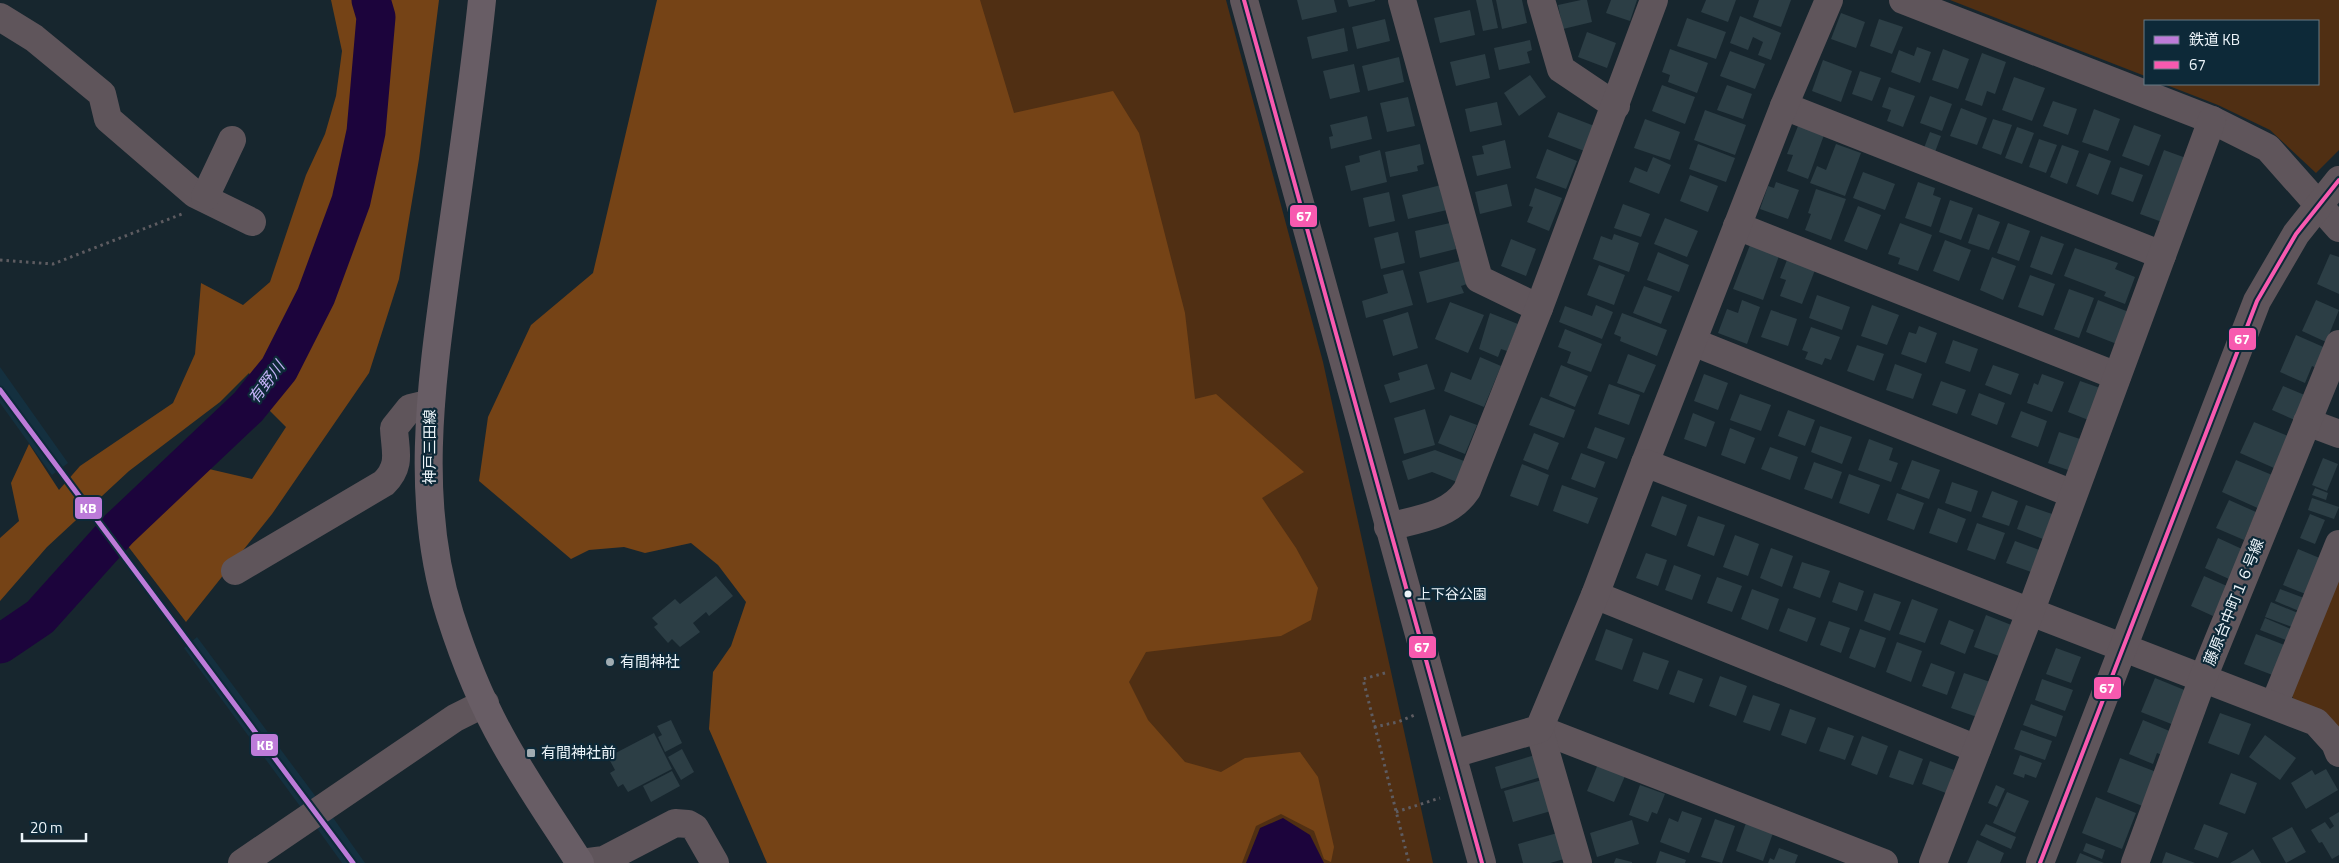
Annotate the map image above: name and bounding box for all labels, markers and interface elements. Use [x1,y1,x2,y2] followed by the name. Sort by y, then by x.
[2144,20,2319,85] legend
[2189,28,2240,51] text: 鉄道 KB
[2189,53,2206,76] text: 67
[1289,204,1318,228] line badge: 67
[1296,205,1312,226] text: 67
[2228,327,2257,351] line badge: 67
[2234,328,2250,349] text: 67
[242,354,291,408] water label: 有野川
[418,409,441,485] street label: 神戸三田線
[74,496,103,520] line badge: KB
[80,497,96,518] text: KB
[2198,535,2269,669] street label: 藤原台中町１６号線
[1417,583,1487,604] place label: 上下谷公園
[1403,589,1413,599] marker: 上下谷公園
[1408,635,1437,659] line badge: 67
[1414,636,1430,657] text: 67
[620,650,680,673] place label: 有間神社
[604,656,616,668] marker: 有間神社
[2093,676,2122,700] line badge: 67
[2099,677,2115,698] text: 67
[250,733,279,757] line badge: KB
[257,734,273,755] text: KB
[541,741,616,764] place label: 有間神社前
[525,747,537,759] marker: 有間神社前
[22,810,86,842] scale bar
[30,816,63,839] text: 20 m

